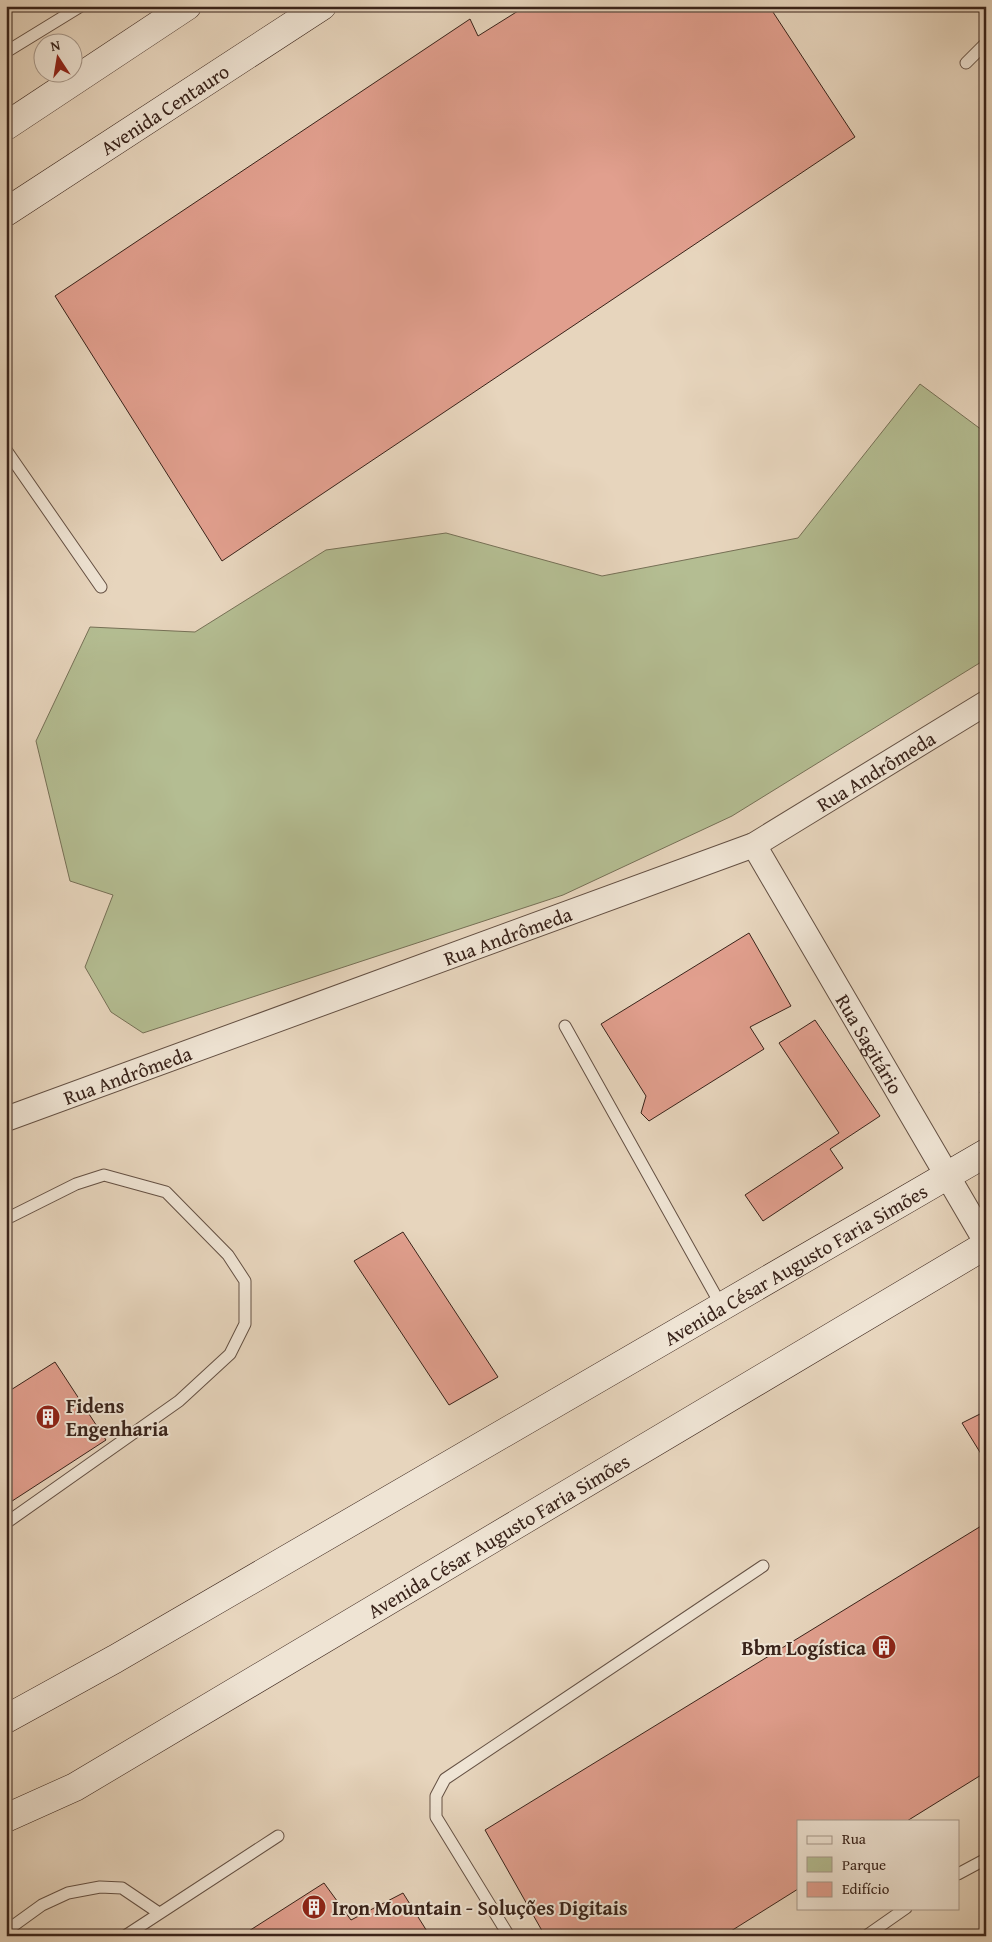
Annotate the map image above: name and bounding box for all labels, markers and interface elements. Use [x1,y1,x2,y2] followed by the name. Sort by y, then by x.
[32,32,82,82] north arrow
[49,34,63,56] text: N
[94,56,234,161] street label: Avenida Centauro
[810,723,941,818] street label: Rua Andrômeda
[439,898,576,972] street label: Rua Andrômeda
[829,988,911,1099] street label: Rua Sagitário
[59,1038,196,1111] street label: Rua Andrômeda
[658,1176,932,1352] street label: Avenida César Augusto Faria Simões
[66,1391,169,1443] place label: Fidens Engenharia
[35,1404,61,1430] building icon: Fidens Engenharia
[362,1446,635,1625] street label: Avenida César Augusto Faria Simões
[742,1633,867,1662] place label: Bbm Logística
[871,1634,897,1660] building icon: Bbm Logística
[797,1820,960,1910] legend
[842,1828,866,1849] text: Rua
[842,1854,886,1875] text: Parque
[842,1878,890,1899] text: Edifício
[332,1893,628,1922] place label: Iron Mountain - Soluções Digitais
[301,1894,327,1920] building icon: Iron Mountain - Soluções Digitais

